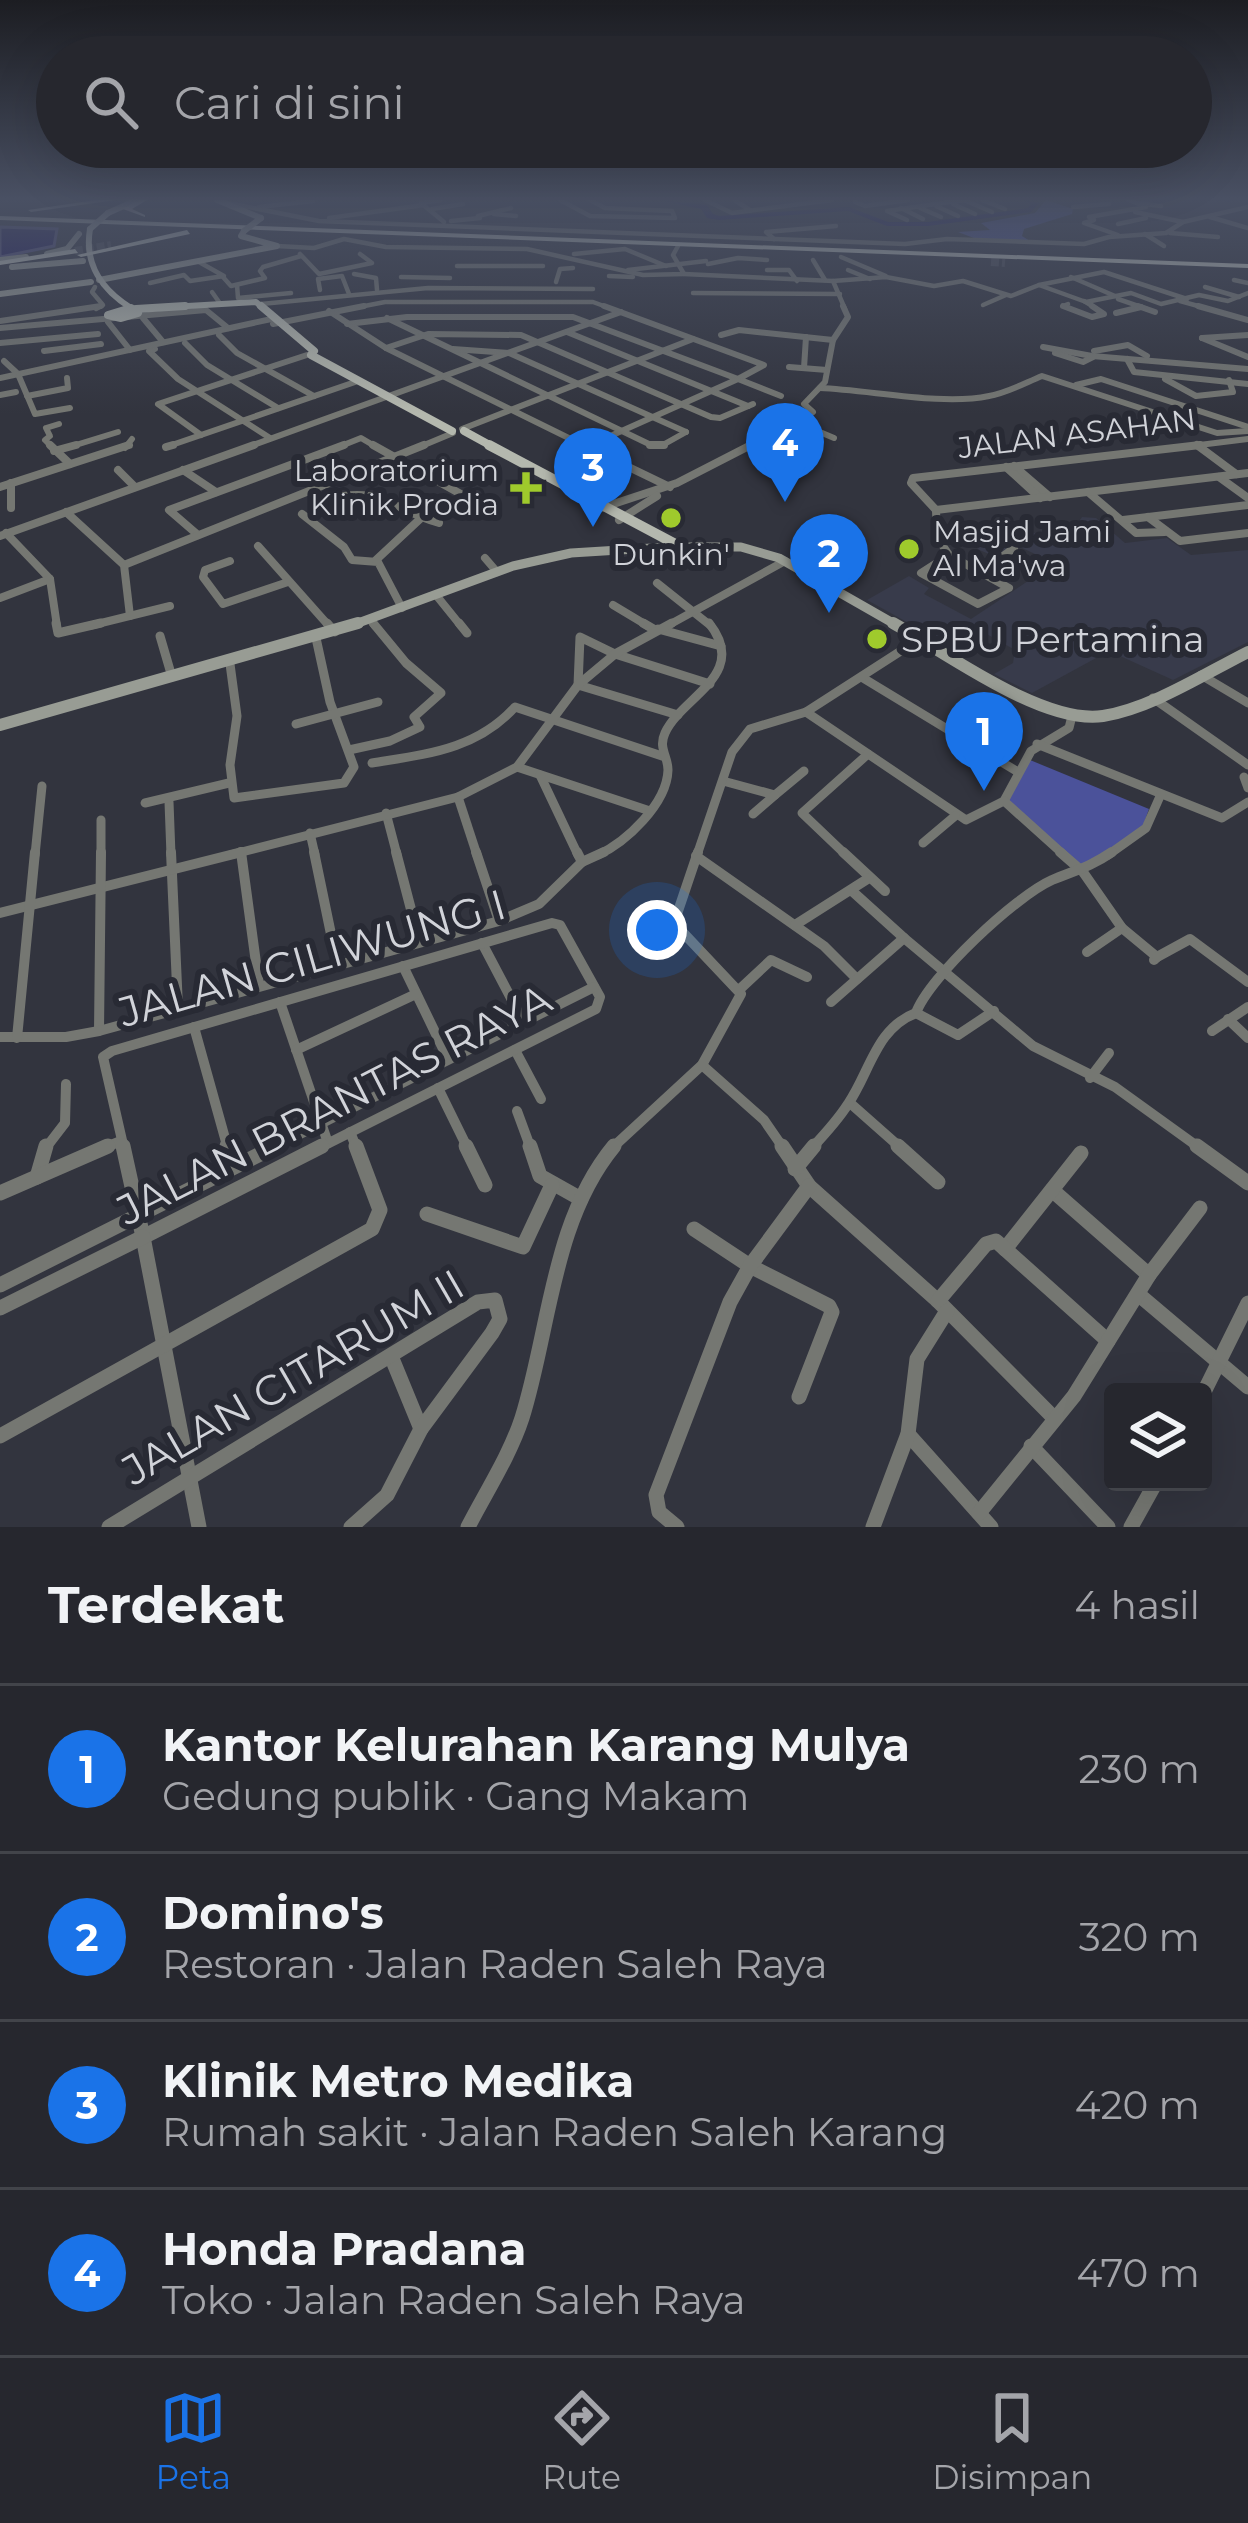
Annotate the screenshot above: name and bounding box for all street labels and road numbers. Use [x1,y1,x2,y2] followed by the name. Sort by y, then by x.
[955,401,1198,467] street label: JALAN ASAHAN
[112,878,511,1038] street label: JALAN CILIWUNG I
[108,972,560,1237] street label: JALAN BRANTAS RAYA
[112,1258,473,1496] street label: JALAN CITARUM II

